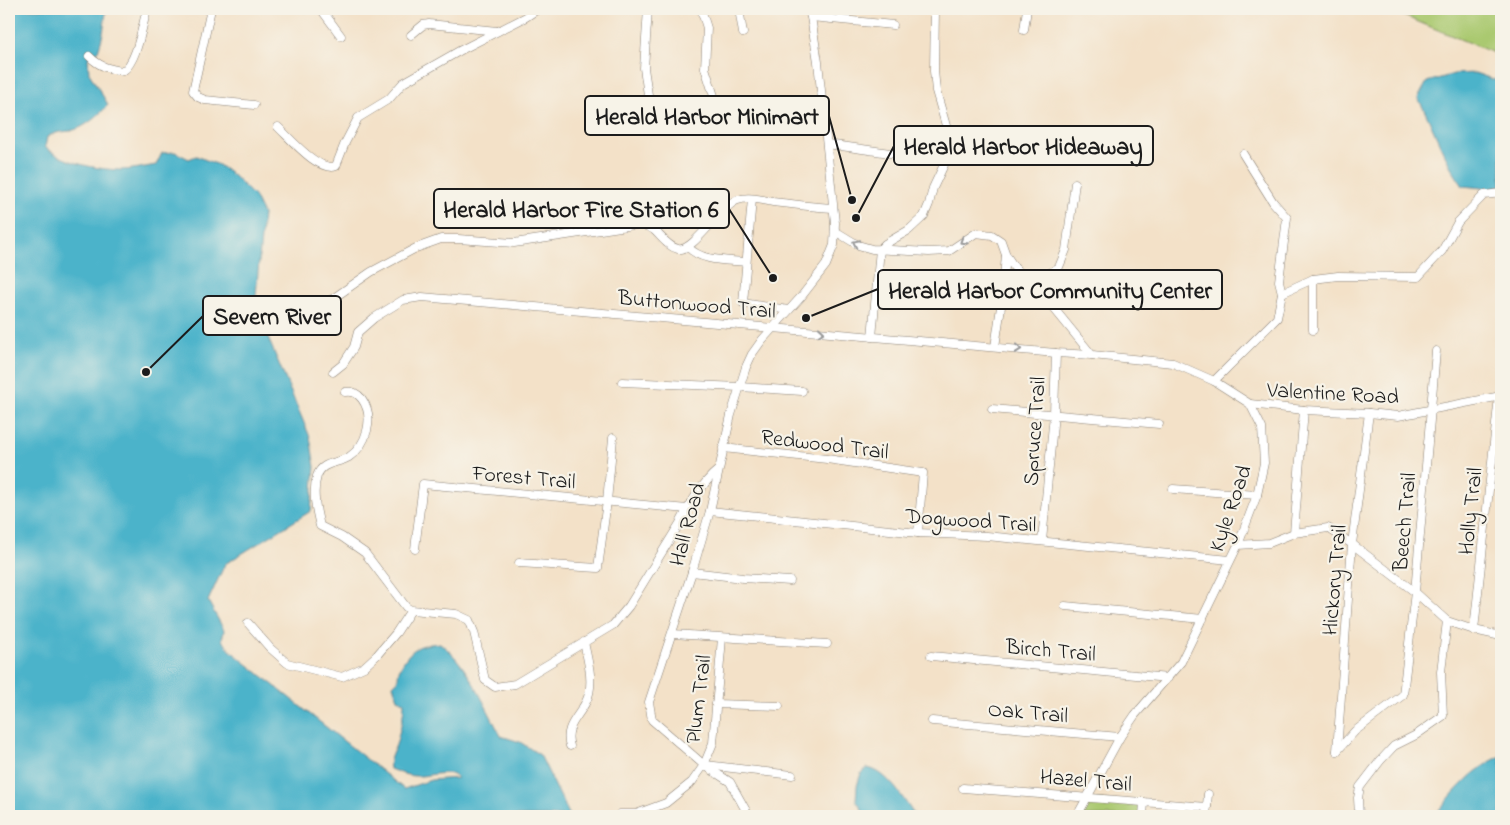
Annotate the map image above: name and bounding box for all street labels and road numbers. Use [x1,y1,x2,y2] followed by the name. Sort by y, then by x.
[615,283,777,329] street label: Buttonwood Trail
[1016,375,1056,487] street label: Spruce Trail
[1265,376,1400,414] street label: Valentine Road
[759,422,890,470] street label: Redwood Trail
[470,458,577,499] street label: Forest Trail
[1202,461,1263,557] street label: Kyle Road
[1451,466,1493,557] street label: Holly Trail
[1386,471,1426,574] street label: Beech Trail
[662,479,715,570] street label: Hall Road
[903,501,1037,544] street label: Dogwood Trail
[1315,524,1358,637] street label: Hickory Trail
[1003,632,1097,672] street label: Birch Trail
[679,653,721,746] street label: Plum Trail
[986,695,1069,733] street label: Oak Trail
[1039,762,1133,802] street label: Hazel Trail

